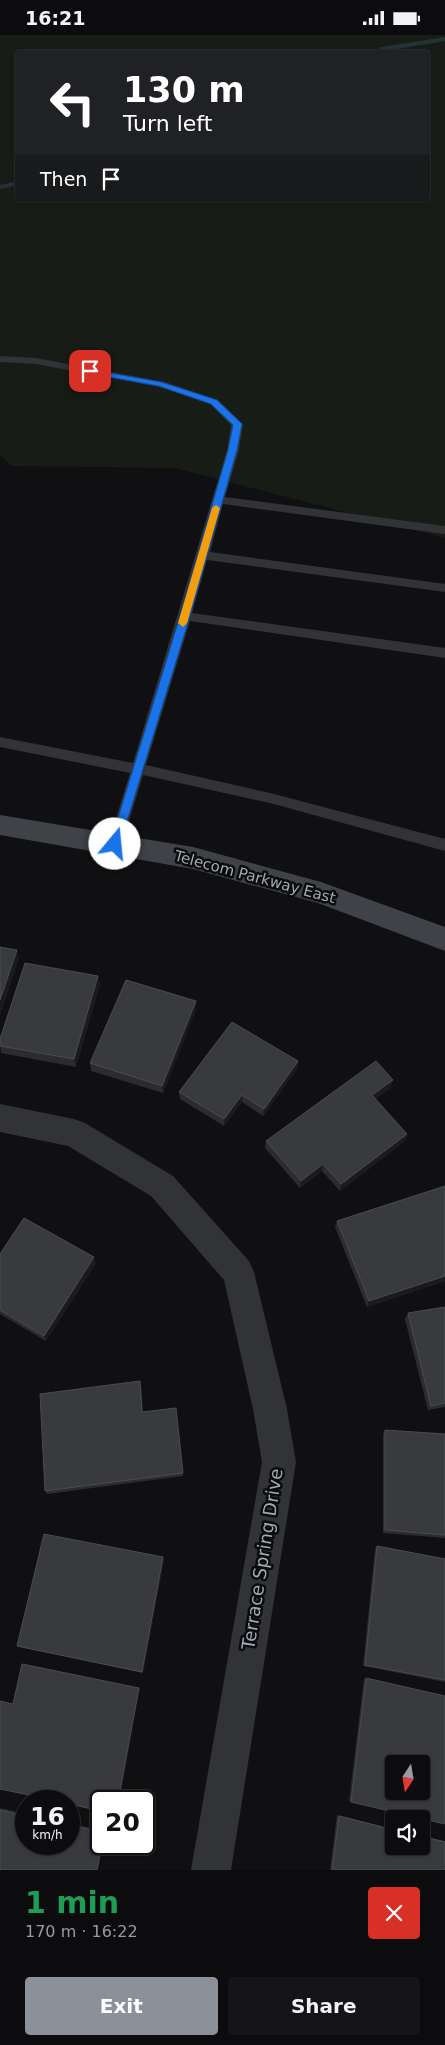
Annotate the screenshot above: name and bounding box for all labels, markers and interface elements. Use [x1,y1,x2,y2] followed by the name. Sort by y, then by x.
[25,7,85,29] text: 16:21
[40,70,105,135] icon: left
[123,70,245,110] text: 130 m
[123,111,212,136] text: Turn left
[97,165,125,193] icon: arrive
[40,168,87,190] text: Then
[69,350,111,392] pin
[76,357,104,385] icon: arrive
[88,817,140,869] position arrow
[172,847,338,907] street label: Telecom Parkway East
[237,1467,287,1652] street label: Terrace Spring Drive
[385,1755,430,1800] north arrow
[385,1755,430,1855] map controls
[90,1790,155,1855] speed limit sign: 20
[30,1802,65,1831] text: 16
[385,1810,430,1855] button: sound
[32,1828,63,1842] text: km/h
[25,1885,119,1920] text: 1 min
[368,1887,420,1939] button: close
[25,1922,138,1941] text: 170 m · 16:22
[25,1977,218,2035] button: Exit
[228,1977,420,2035] button: Share

